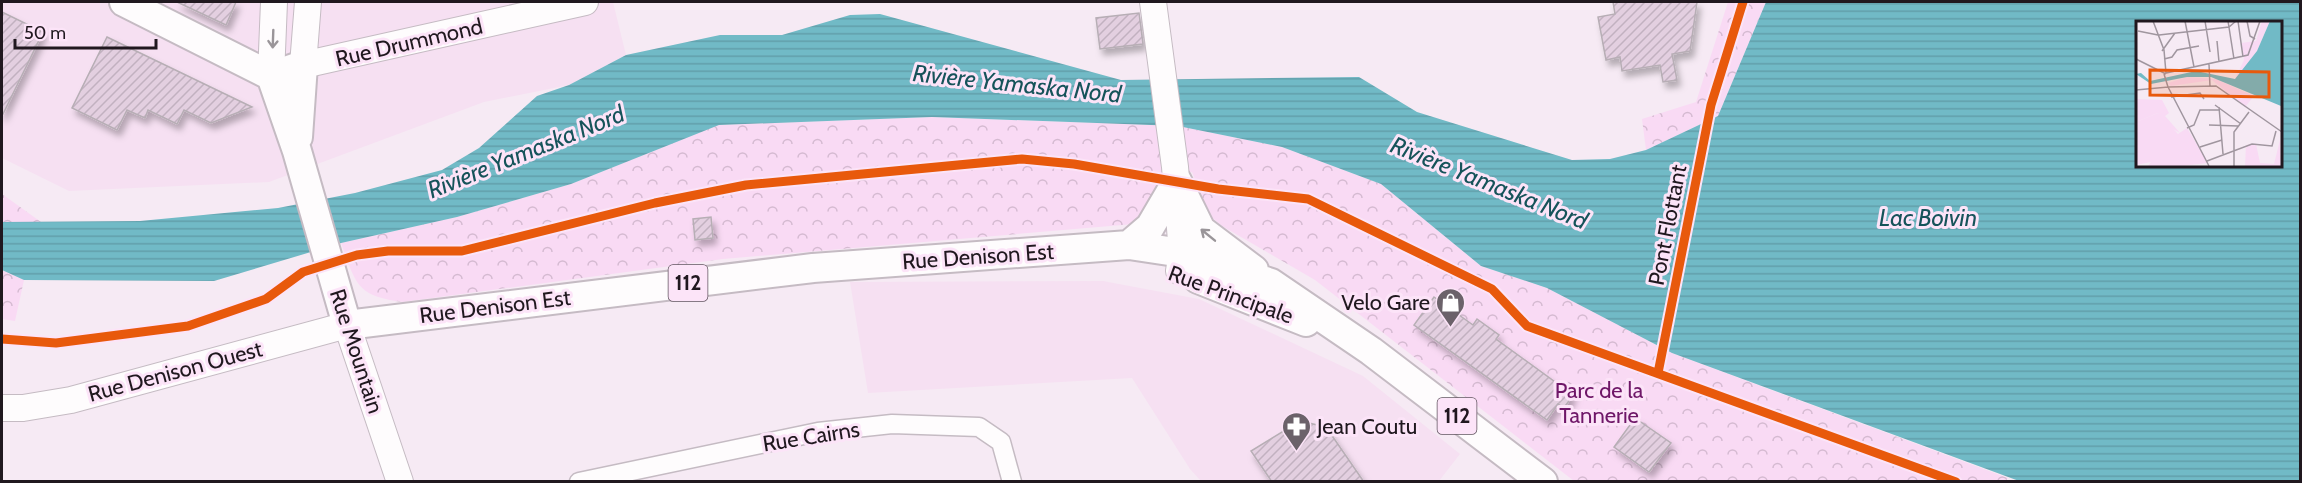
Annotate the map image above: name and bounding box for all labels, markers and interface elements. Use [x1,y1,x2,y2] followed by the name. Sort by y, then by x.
[15,12,156,50] scale bar
[333,12,485,73] street label: Rue Drummond
[2136,21,2281,166] inset map
[24,22,66,44] text: 50 m
[267,28,278,48] one-way arrow
[911,58,1123,109] water label: Rivière Yamaska Nord
[423,99,629,204] water label: Rivière Yamaska Nord
[1387,130,1592,235] water label: Rivière Yamaska Nord
[1643,162,1693,288] street label: Pont Flottant
[1879,203,1977,232] water label: Lac Boivin
[1200,228,1216,241] one-way arrow
[901,238,1055,275] street label: Rue Denison Est
[1165,259,1297,330] street label: Rue Principale
[668,265,708,301] road number: 112
[418,284,573,329] street label: Rue Denison Est
[324,286,389,417] street label: Rue Mountain
[1435,286,1467,328] shop icon: Velo Gare
[1341,289,1430,316] place label: Velo Gare
[85,335,266,408] street label: Rue Denison Ouest
[1555,377,1644,429] park label: Parc de la Tannerie
[1438,398,1476,434] road number: 112
[1280,410,1312,452] pharmacy icon: Jean Coutu
[1316,413,1417,440] place label: Jean Coutu
[761,416,862,457] street label: Rue Cairns

